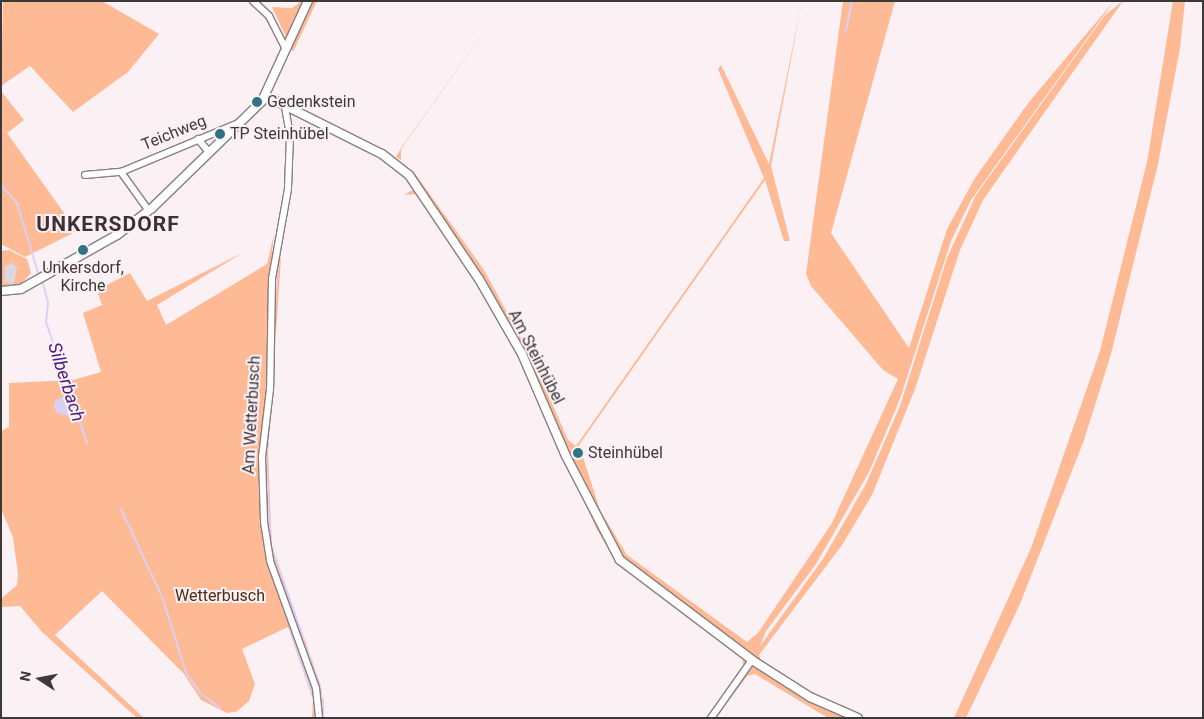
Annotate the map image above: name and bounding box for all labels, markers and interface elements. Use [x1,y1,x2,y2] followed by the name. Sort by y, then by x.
[267,92,356,112] place label: Gedenkstein
[251,96,263,108] marker: Gedenkstein
[139,111,209,155] street label: Teichweg
[230,124,329,144] place label: TP Steinhübel
[214,128,226,140] marker: TP Steinhübel
[35,211,181,237] district label: UNKERSDORF
[77,244,89,256] marker: Unkersdorf, Kirche
[42,258,124,296] place label: Unkersdorf, Kirche
[504,307,568,407] street label: Am Steinhübel
[43,340,89,424] water label: Silberbach
[239,355,265,475] street label: Am Wetterbusch
[588,443,663,463] place label: Steinhübel
[572,447,584,459] marker: Steinhübel
[175,586,265,606] park label: Wetterbusch
[15,654,65,704] north arrow
[16,670,34,683] text: N

